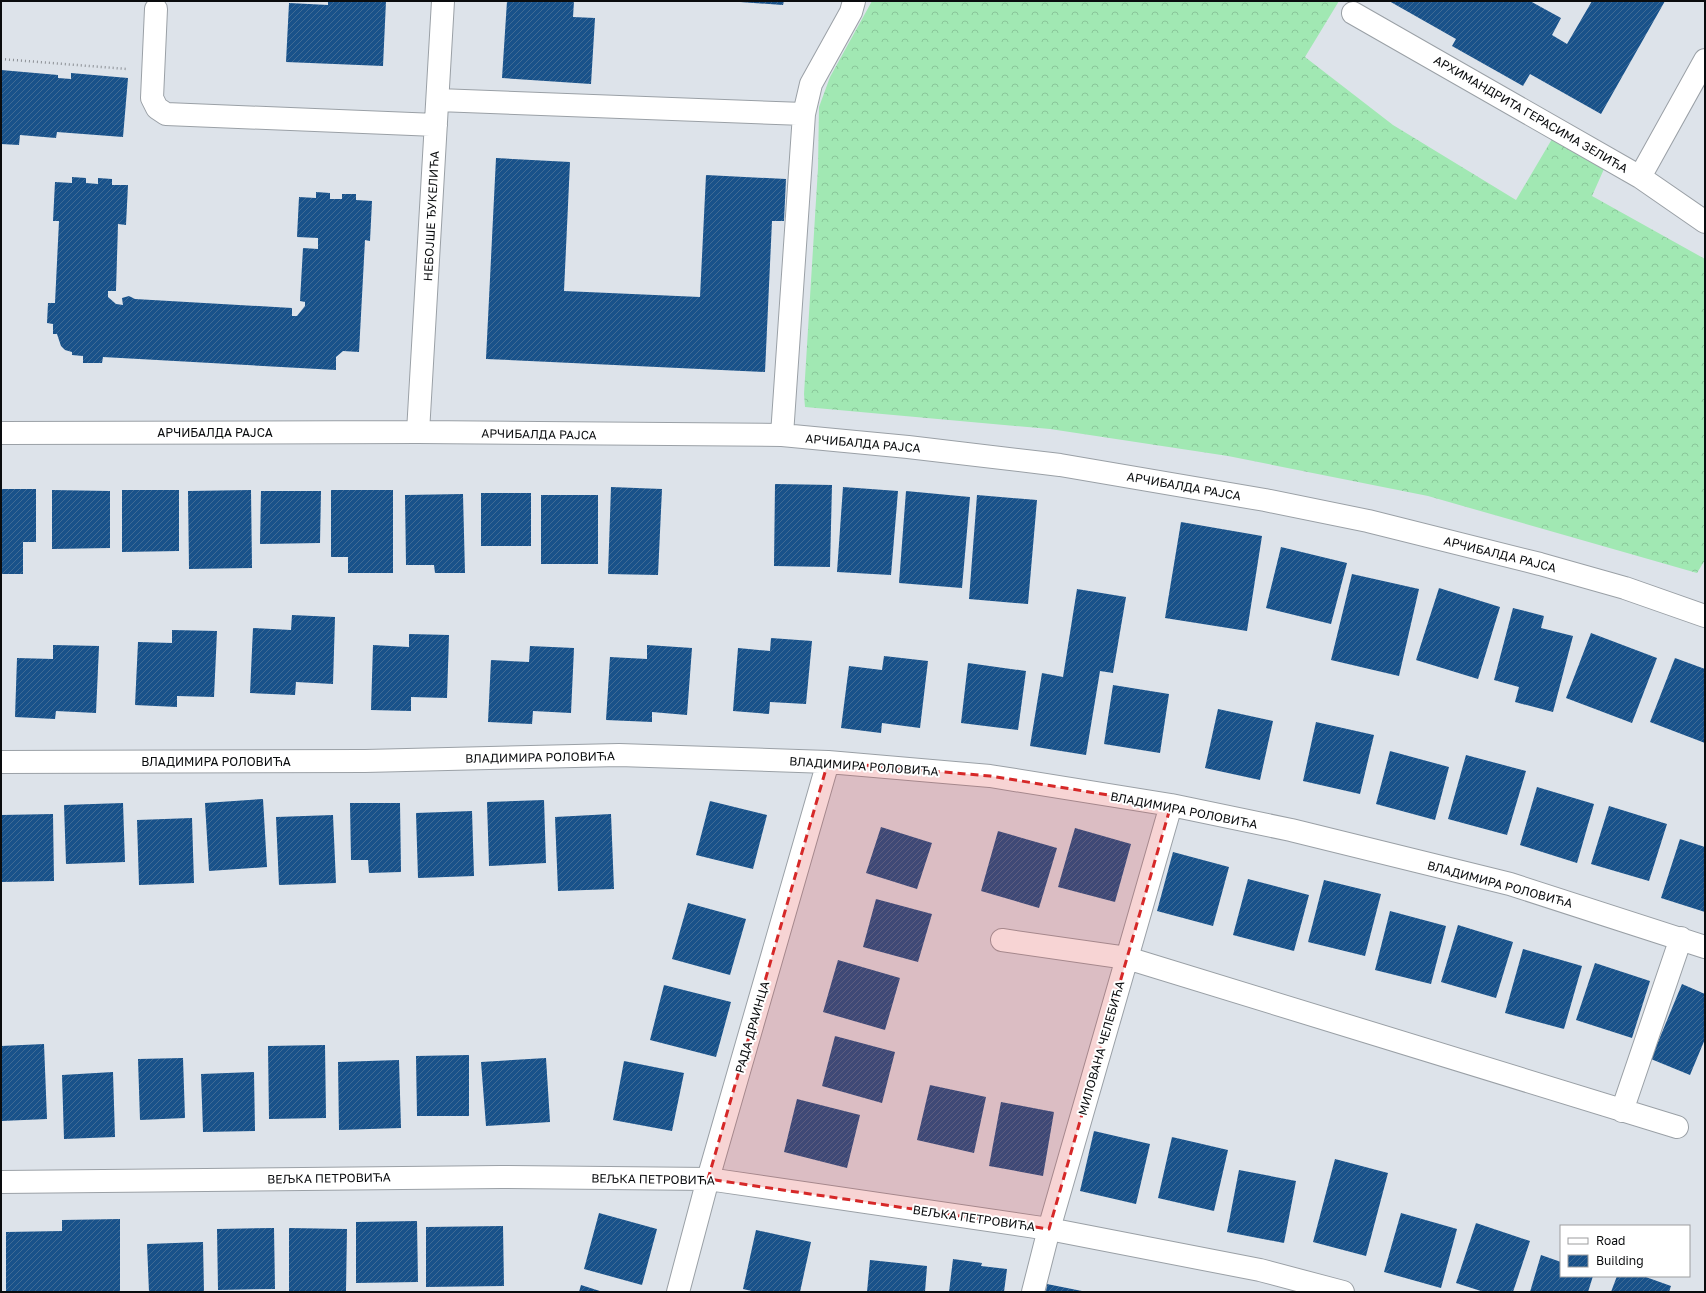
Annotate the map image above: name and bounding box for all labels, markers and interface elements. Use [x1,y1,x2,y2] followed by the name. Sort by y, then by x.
[1431,52,1631,176] street label: АРХИМАНДРИТА ГЕРАСИМА ЗЕЛИЋА
[420,150,442,282] street label: НЕБОЈШЕ ЂУКЕЛИЋА
[157,425,273,440] street label: АРЧИБАЛДА РАЈСА
[481,425,597,443] street label: АРЧИБАЛДА РАЈСА
[805,430,921,456] street label: АРЧИБАЛДА РАЈСА
[1126,469,1242,503] street label: АРЧИБАЛДА РАЈСА
[1442,533,1558,575] street label: АРЧИБАЛДА РАЈСА
[465,748,615,766] street label: ВЛАДИМИРА РОЛОВИЋА
[789,753,939,779] street label: ВЛАДИМИРА РОЛОВИЋА
[141,754,291,769] street label: ВЛАДИМИРА РОЛОВИЋА
[1109,788,1259,832] street label: ВЛАДИМИРА РОЛОВИЋА
[1426,857,1574,911] street label: ВЛАДИМИРА РОЛОВИЋА
[732,979,772,1075] street label: РАДА ДРАИНЦА
[1075,979,1127,1117] street label: МИЛОВАНА ЧЕЛЕБИЋА
[267,1169,391,1187] street label: ВЕЉКА ПЕТРОВИЋА
[591,1170,715,1188] street label: ВЕЉКА ПЕТРОВИЋА
[912,1202,1036,1234] street label: ВЕЉКА ПЕТРОВИЋА
[1560,1225,1690,1277] legend
[1596,1233,1625,1248] text: Road
[1596,1253,1644,1268] text: Building

